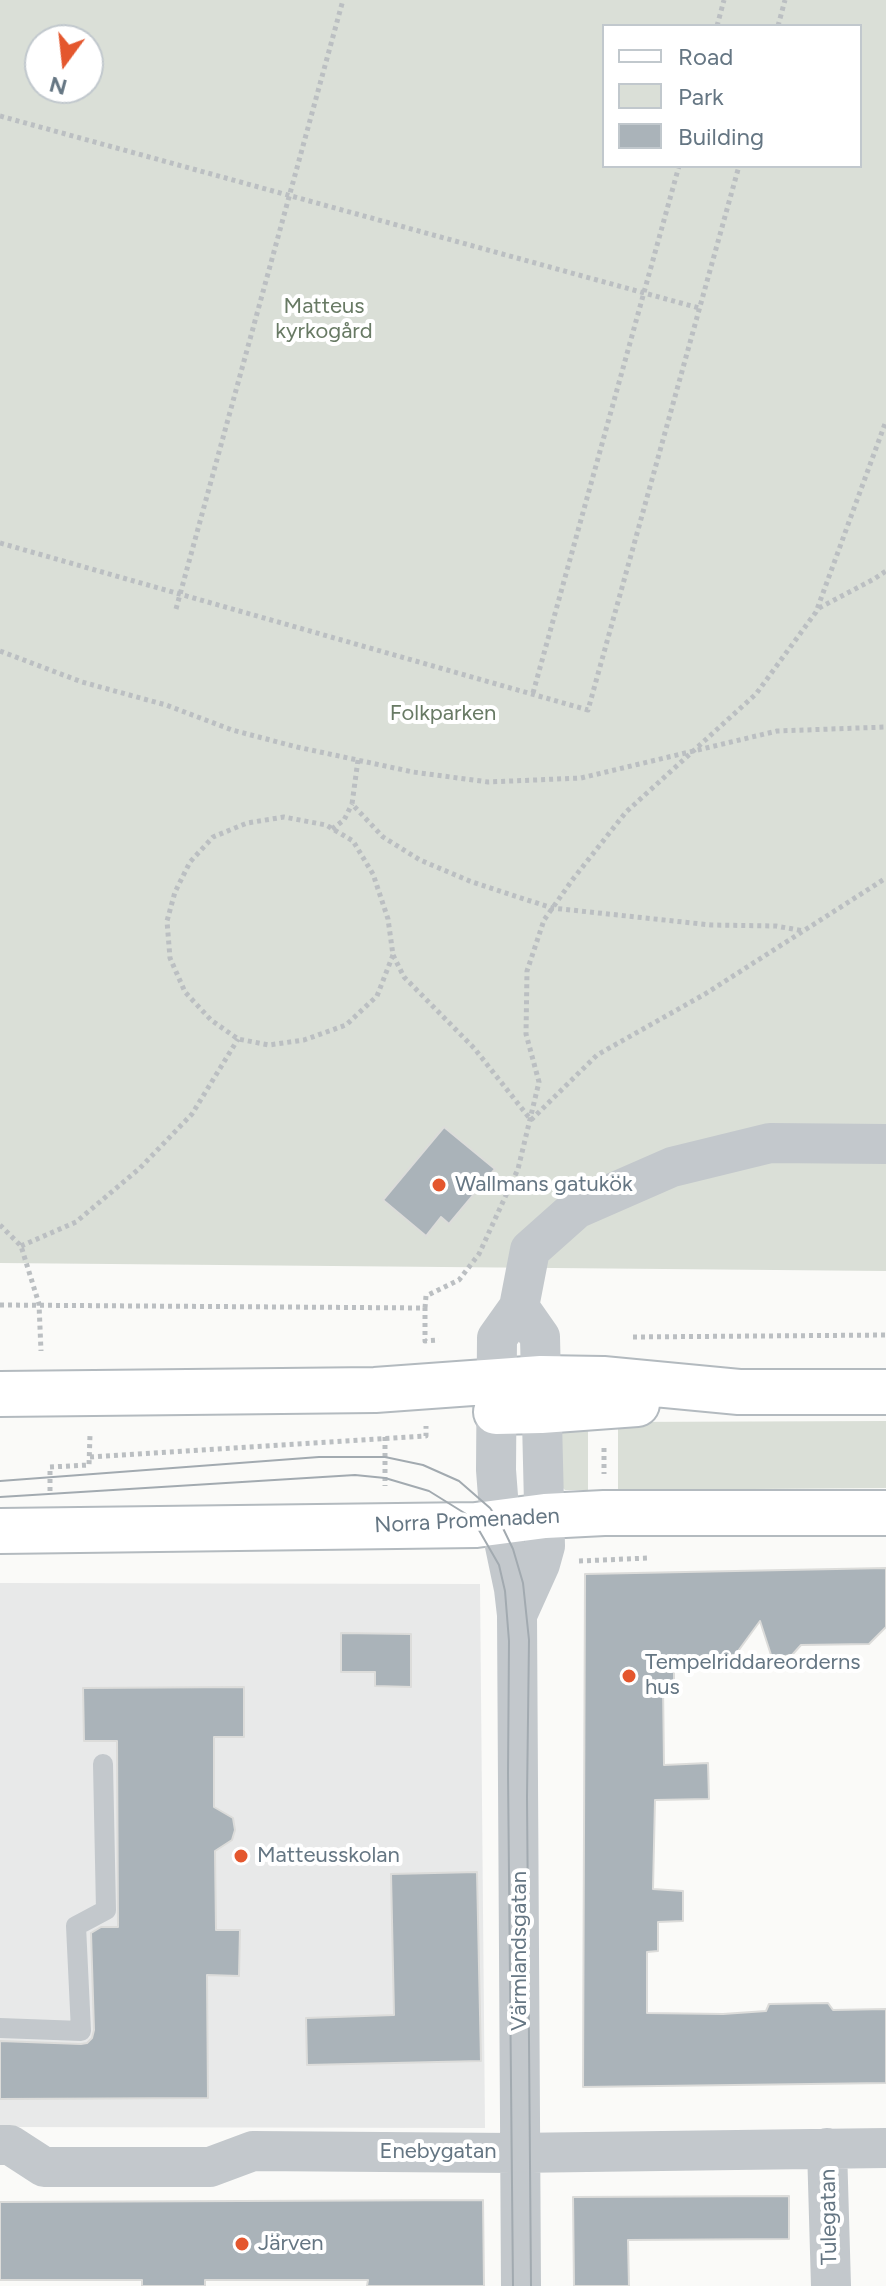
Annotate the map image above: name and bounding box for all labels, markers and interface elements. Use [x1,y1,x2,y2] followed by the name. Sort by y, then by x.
[24,24,104,104] north arrow
[602,24,862,168] legend
[678,42,733,71] text: Road
[46,70,70,101] text: N
[678,82,724,111] text: Park
[678,122,764,151] text: Building
[275,294,373,346] park label: Matteus kyrkogård
[390,701,496,727] park label: Folkparken
[455,1172,633,1198] place label: Wallmans gatukök
[430,1176,448,1194] marker: Wallmans gatukök
[374,1503,560,1539] street label: Norra Promenaden
[645,1650,860,1702] place label: Tempelriddareorderns hus
[620,1667,638,1685] marker: Tempelriddareorderns hus
[257,1843,400,1869] place label: Matteusskolan
[232,1847,250,1865] marker: Matteusskolan
[507,1871,533,2031] street label: Värmlandsgatan
[379,2139,497,2165] street label: Enebygatan
[815,2169,843,2265] street label: Tulegatan
[258,2231,323,2257] place label: Järven
[233,2235,251,2253] marker: Järven

